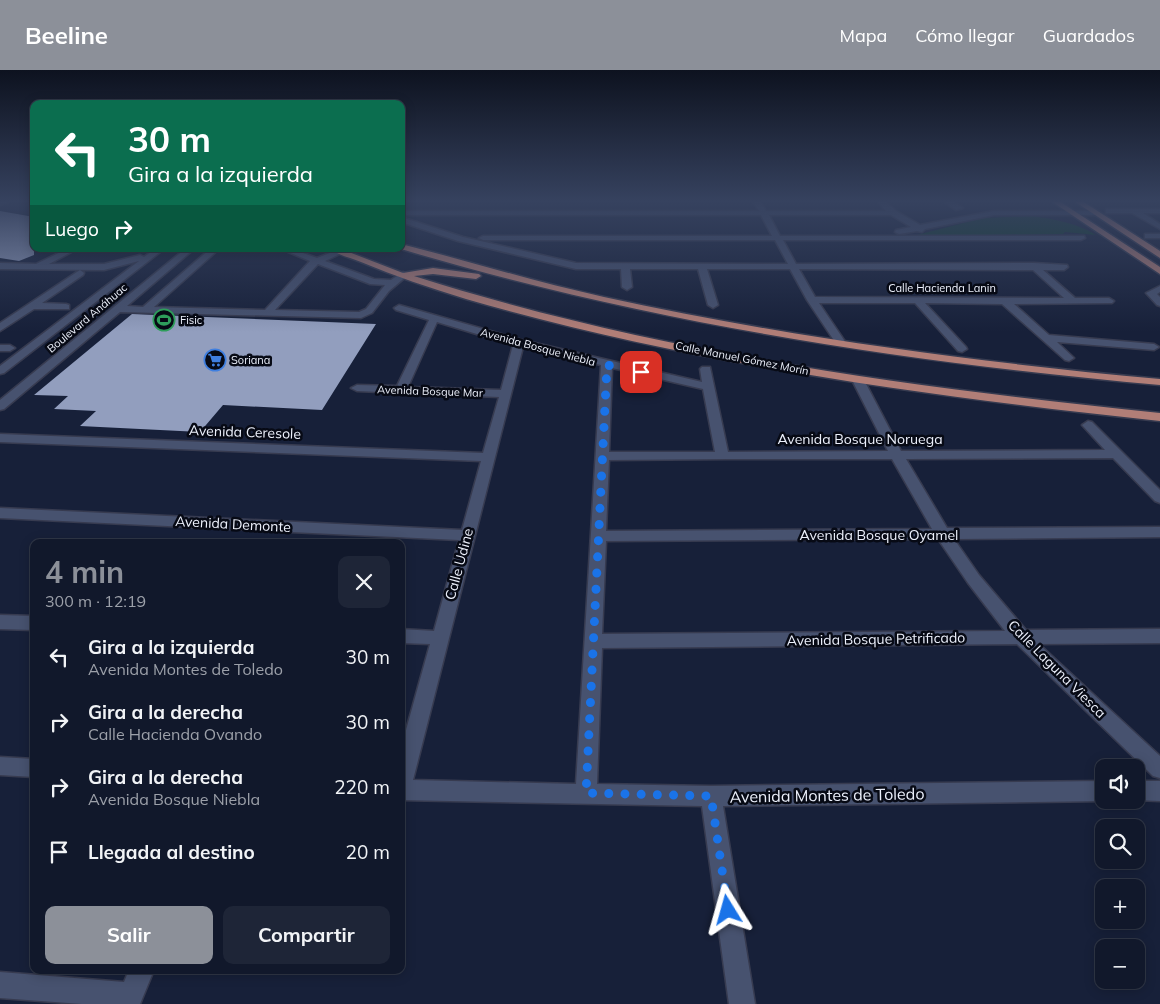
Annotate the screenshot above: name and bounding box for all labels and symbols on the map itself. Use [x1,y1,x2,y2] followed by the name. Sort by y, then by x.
[44,280,130,356] street label: Boulevard Anáhuac
[888,281,996,295] street label: Calle Hacienda Lanin
[152,308,176,332] sports icon: Fisic
[180,313,203,327] place label: Fisic
[479,325,597,369] street label: Avenida Bosque Niebla
[674,338,810,378] street label: Calle Manuel Gómez Morín
[203,348,227,372] supermarket icon: Soriana
[620,351,662,393] pin
[231,353,270,367] place label: Soriana
[377,382,483,400] street label: Avenida Bosque Mar
[189,421,301,443] street label: Avenida Ceresole
[777,430,943,448] street label: Avenida Bosque Noruega
[175,512,291,536] street label: Avenida Demonte
[441,526,477,602] street label: Calle Udine
[800,526,958,544] street label: Avenida Bosque Oyamel
[1004,616,1110,722] street label: Calle Laguna Viesca
[787,628,965,650] street label: Avenida Bosque Petrificado
[729,783,925,807] street label: Avenida Montes de Toledo
[701,883,753,935] position arrow

